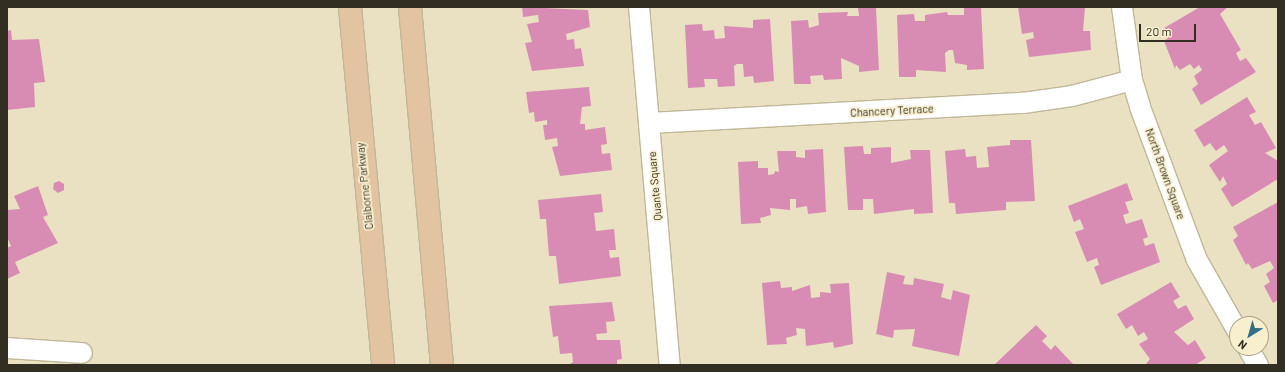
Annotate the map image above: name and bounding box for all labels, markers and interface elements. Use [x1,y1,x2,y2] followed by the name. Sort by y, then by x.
[1141,16,1198,42] scale bar
[1146,24,1172,38] text: 20 m
[850,102,934,120] street label: Chancery Terrace
[1142,127,1188,221] street label: North Brown Square
[354,142,376,230] street label: Claiborne Parkway
[645,151,665,221] street label: Quante Square
[1229,316,1269,356] north arrow
[1235,338,1249,353] text: N

